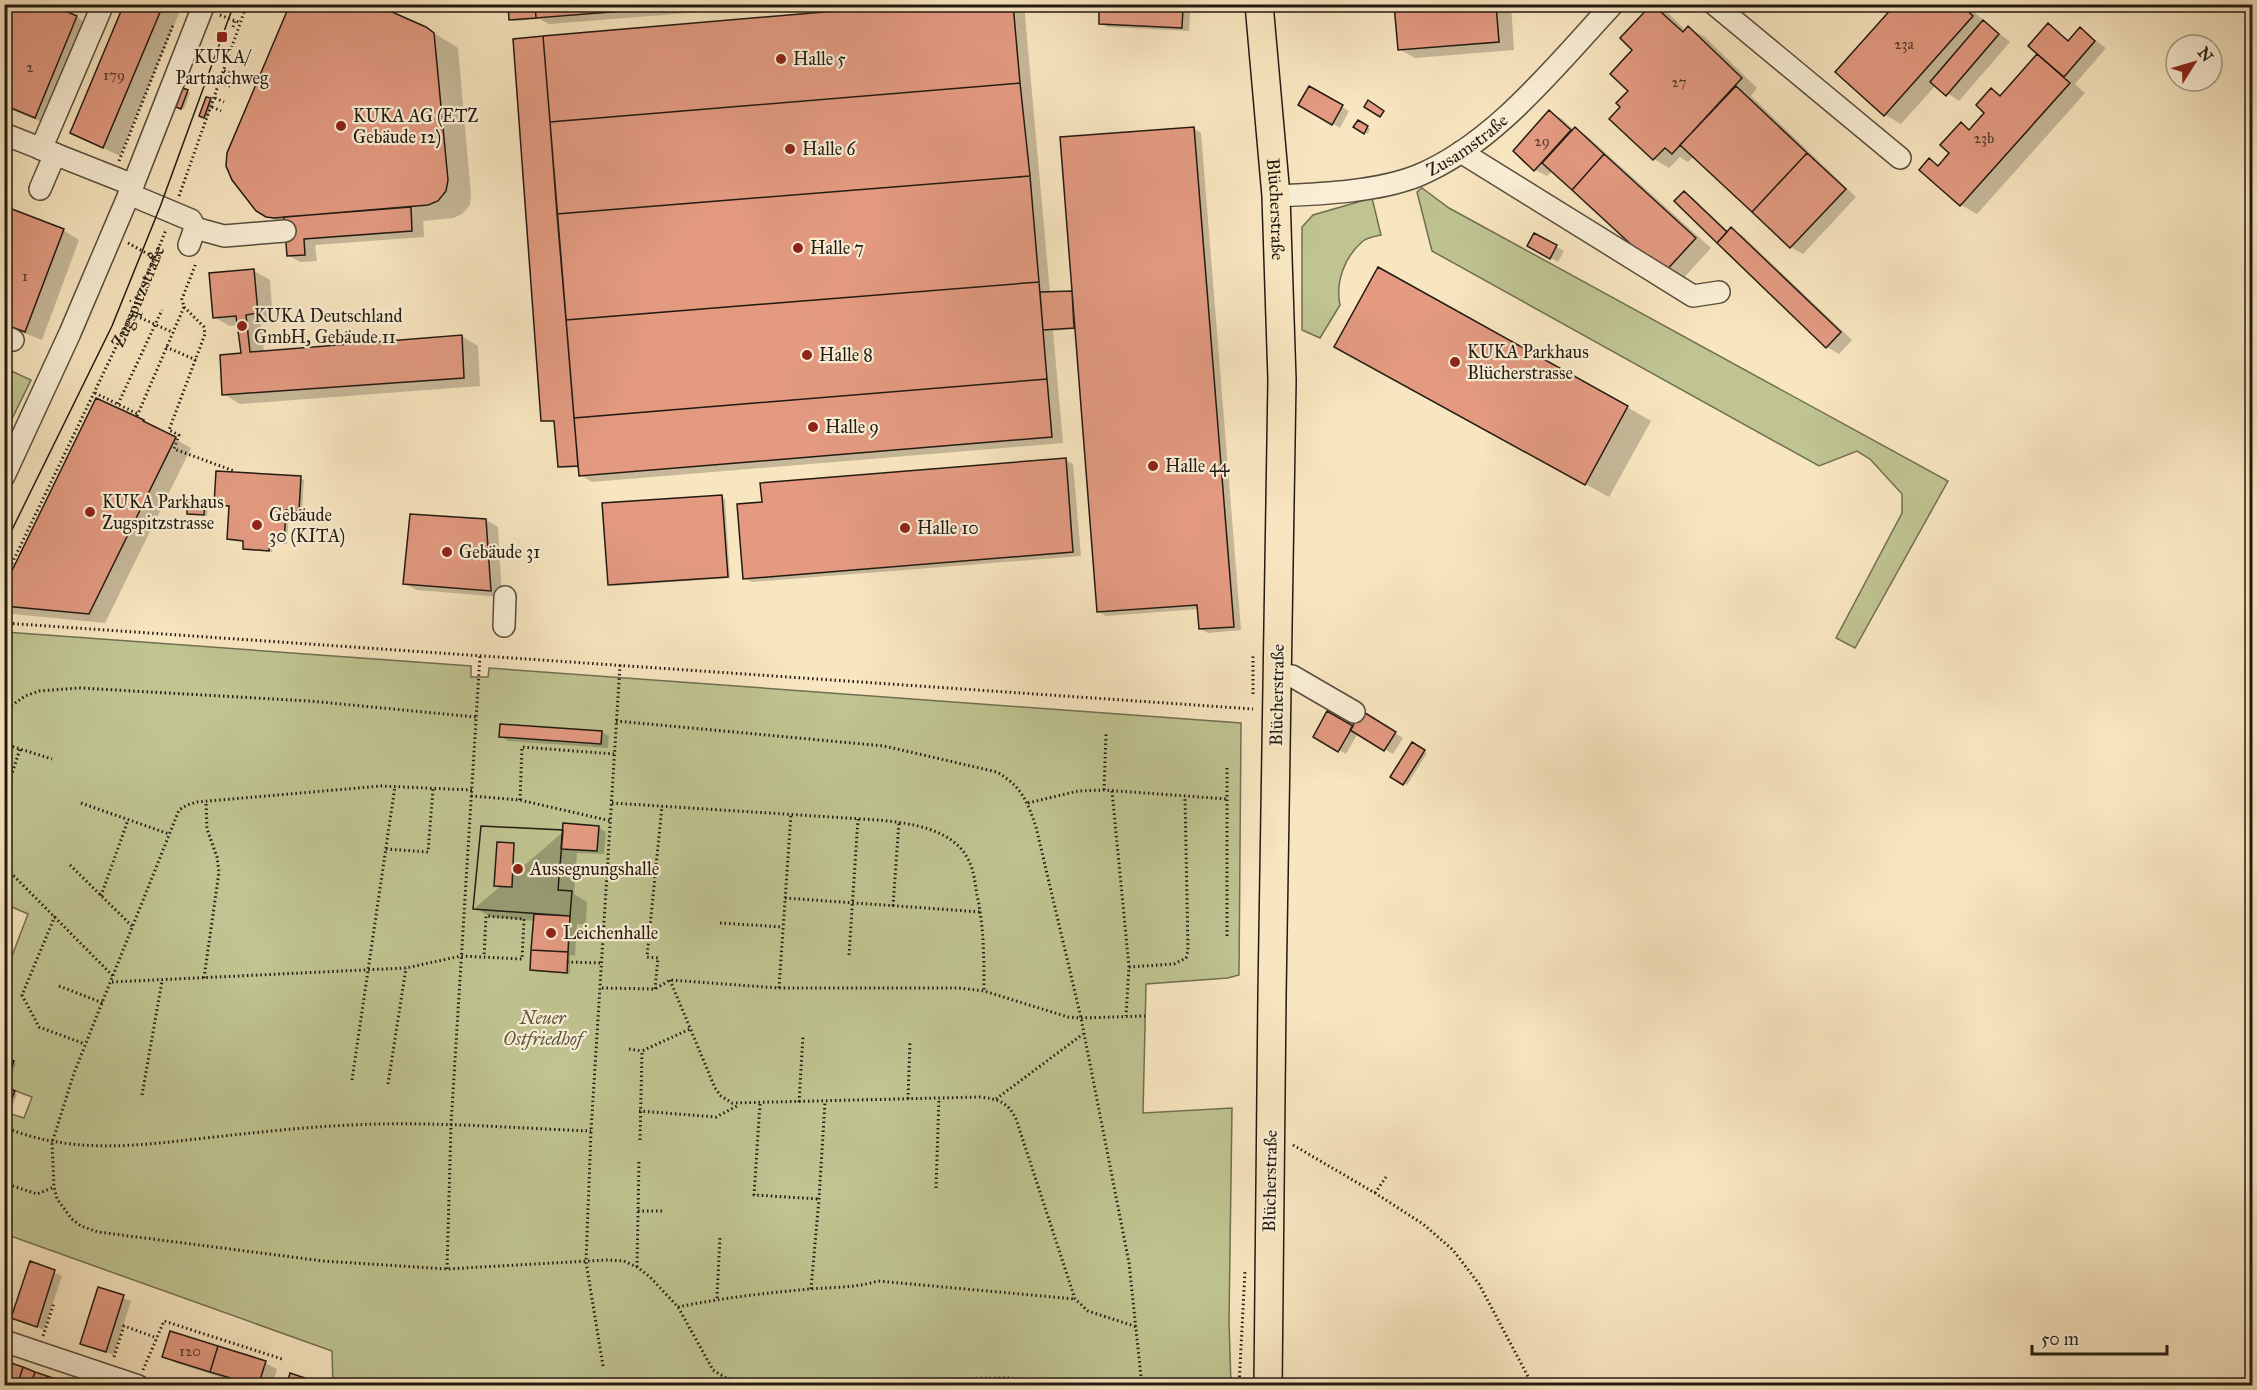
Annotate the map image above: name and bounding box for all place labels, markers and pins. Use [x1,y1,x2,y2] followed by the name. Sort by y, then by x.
[215,30,229,44] marker: KUKA/ Partnachweg
[176,46,269,90] place label: KUKA/ Partnachweg
[793,48,846,70] place label: Halle 5
[774,52,788,66] marker: Halle 5
[353,105,479,149] place label: KUKA AG (ETZ Gebäude 12)
[334,119,348,133] marker: KUKA AG (ETZ Gebäude 12)
[802,138,856,160] place label: Halle 6
[783,142,797,156] marker: Halle 6
[810,237,864,259] place label: Halle 7
[791,241,805,255] marker: Halle 7
[254,305,403,348] place label: KUKA Deutschland GmbH, Gebäude 11
[235,319,249,333] marker: KUKA Deutschland GmbH, Gebäude 11
[1467,341,1589,384] place label: KUKA Parkhaus Blücherstrasse
[819,344,873,366] place label: Halle 8
[800,348,814,362] marker: Halle 8
[1448,355,1462,369] marker: KUKA Parkhaus Blücherstrasse
[825,416,879,438] place label: Halle 9
[806,420,820,434] marker: Halle 9
[1165,455,1230,477] place label: Halle 44
[1146,459,1160,473] marker: Halle 44
[102,491,224,535] place label: KUKA Parkhaus Zugspitzstrasse
[269,504,345,548] place label: Gebäude 30 (KITA)
[83,505,97,519] marker: KUKA Parkhaus Zugspitzstrasse
[917,517,979,539] place label: Halle 10
[250,518,264,532] marker: Gebäude 30 (KITA)
[898,521,912,535] marker: Halle 10
[459,541,540,563] place label: Gebäude 31
[440,545,454,559] marker: Gebäude 31
[529,858,659,881] place label: Aussegnungshalle
[511,862,525,876] marker: Aussegnungshalle
[563,922,658,944] place label: Leichenhalle
[544,926,558,940] marker: Leichenhalle

